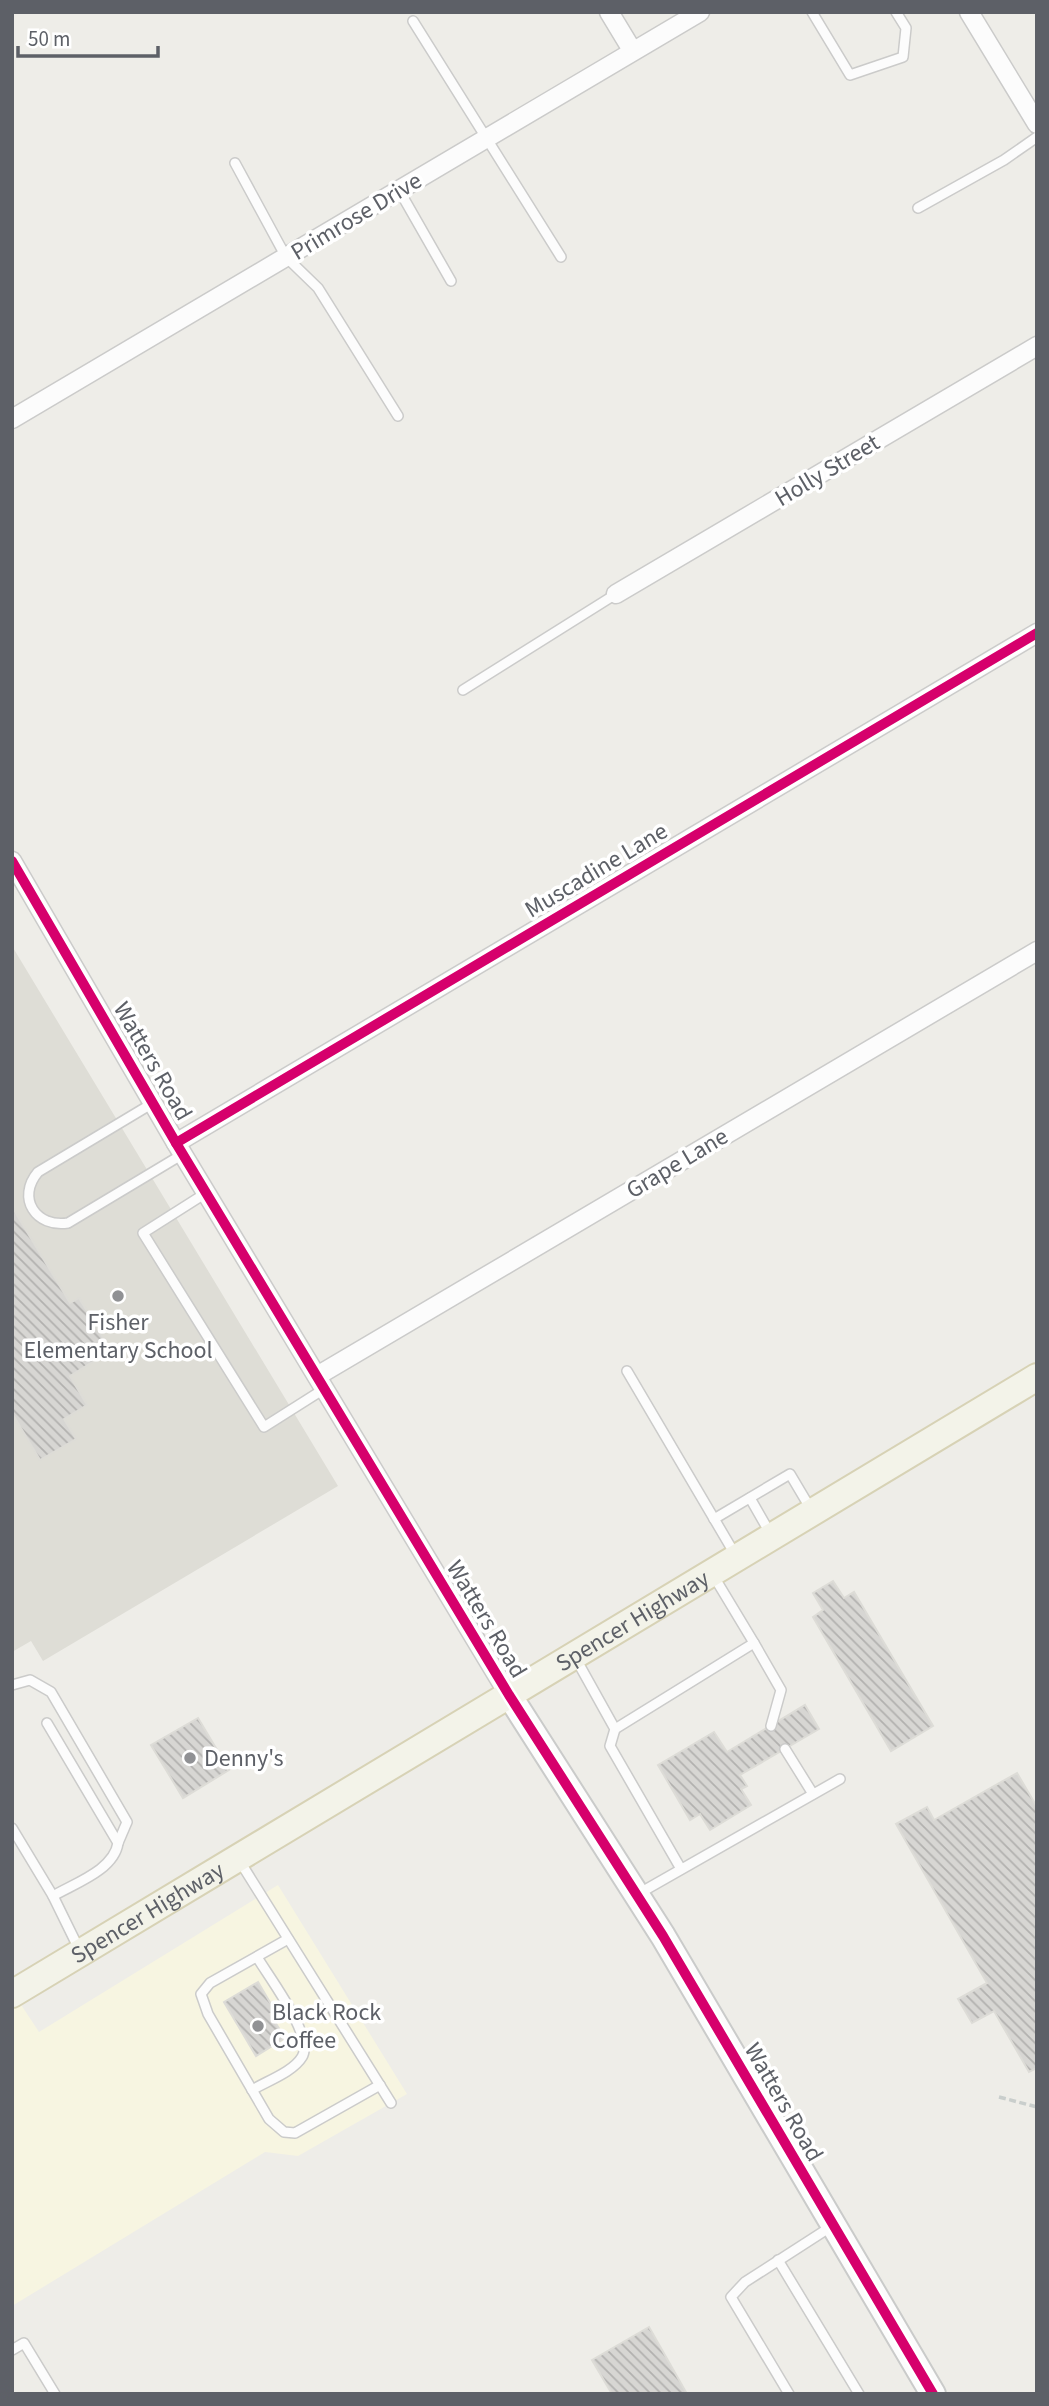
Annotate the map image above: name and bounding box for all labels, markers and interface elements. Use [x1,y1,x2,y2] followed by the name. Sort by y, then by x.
[18,14,158,58] scale bar
[28,24,70,54] text: 50 m
[284,163,429,269] street label: Primrose Drive
[768,425,886,516] street label: Holly Street
[518,814,674,927] street label: Muscadine Lane
[104,995,201,1127] street label: Watters Road
[620,1119,735,1208] street label: Grape Lane
[110,1288,126,1304] marker: Fisher Elementary School
[23,1305,213,1368] place label: Fisher Elementary School
[438,1554,536,1685] street label: Watters Road
[549,1561,716,1681] street label: Spencer Highway
[204,1741,284,1776] place label: Denny's
[182,1750,198,1766] marker: Denny's
[64,1853,231,1973] street label: Spencer Highway
[272,1995,381,2058] place label: Black Rock Coffee
[250,2018,266,2034] marker: Black Rock Coffee
[735,2036,832,2168] street label: Watters Road

